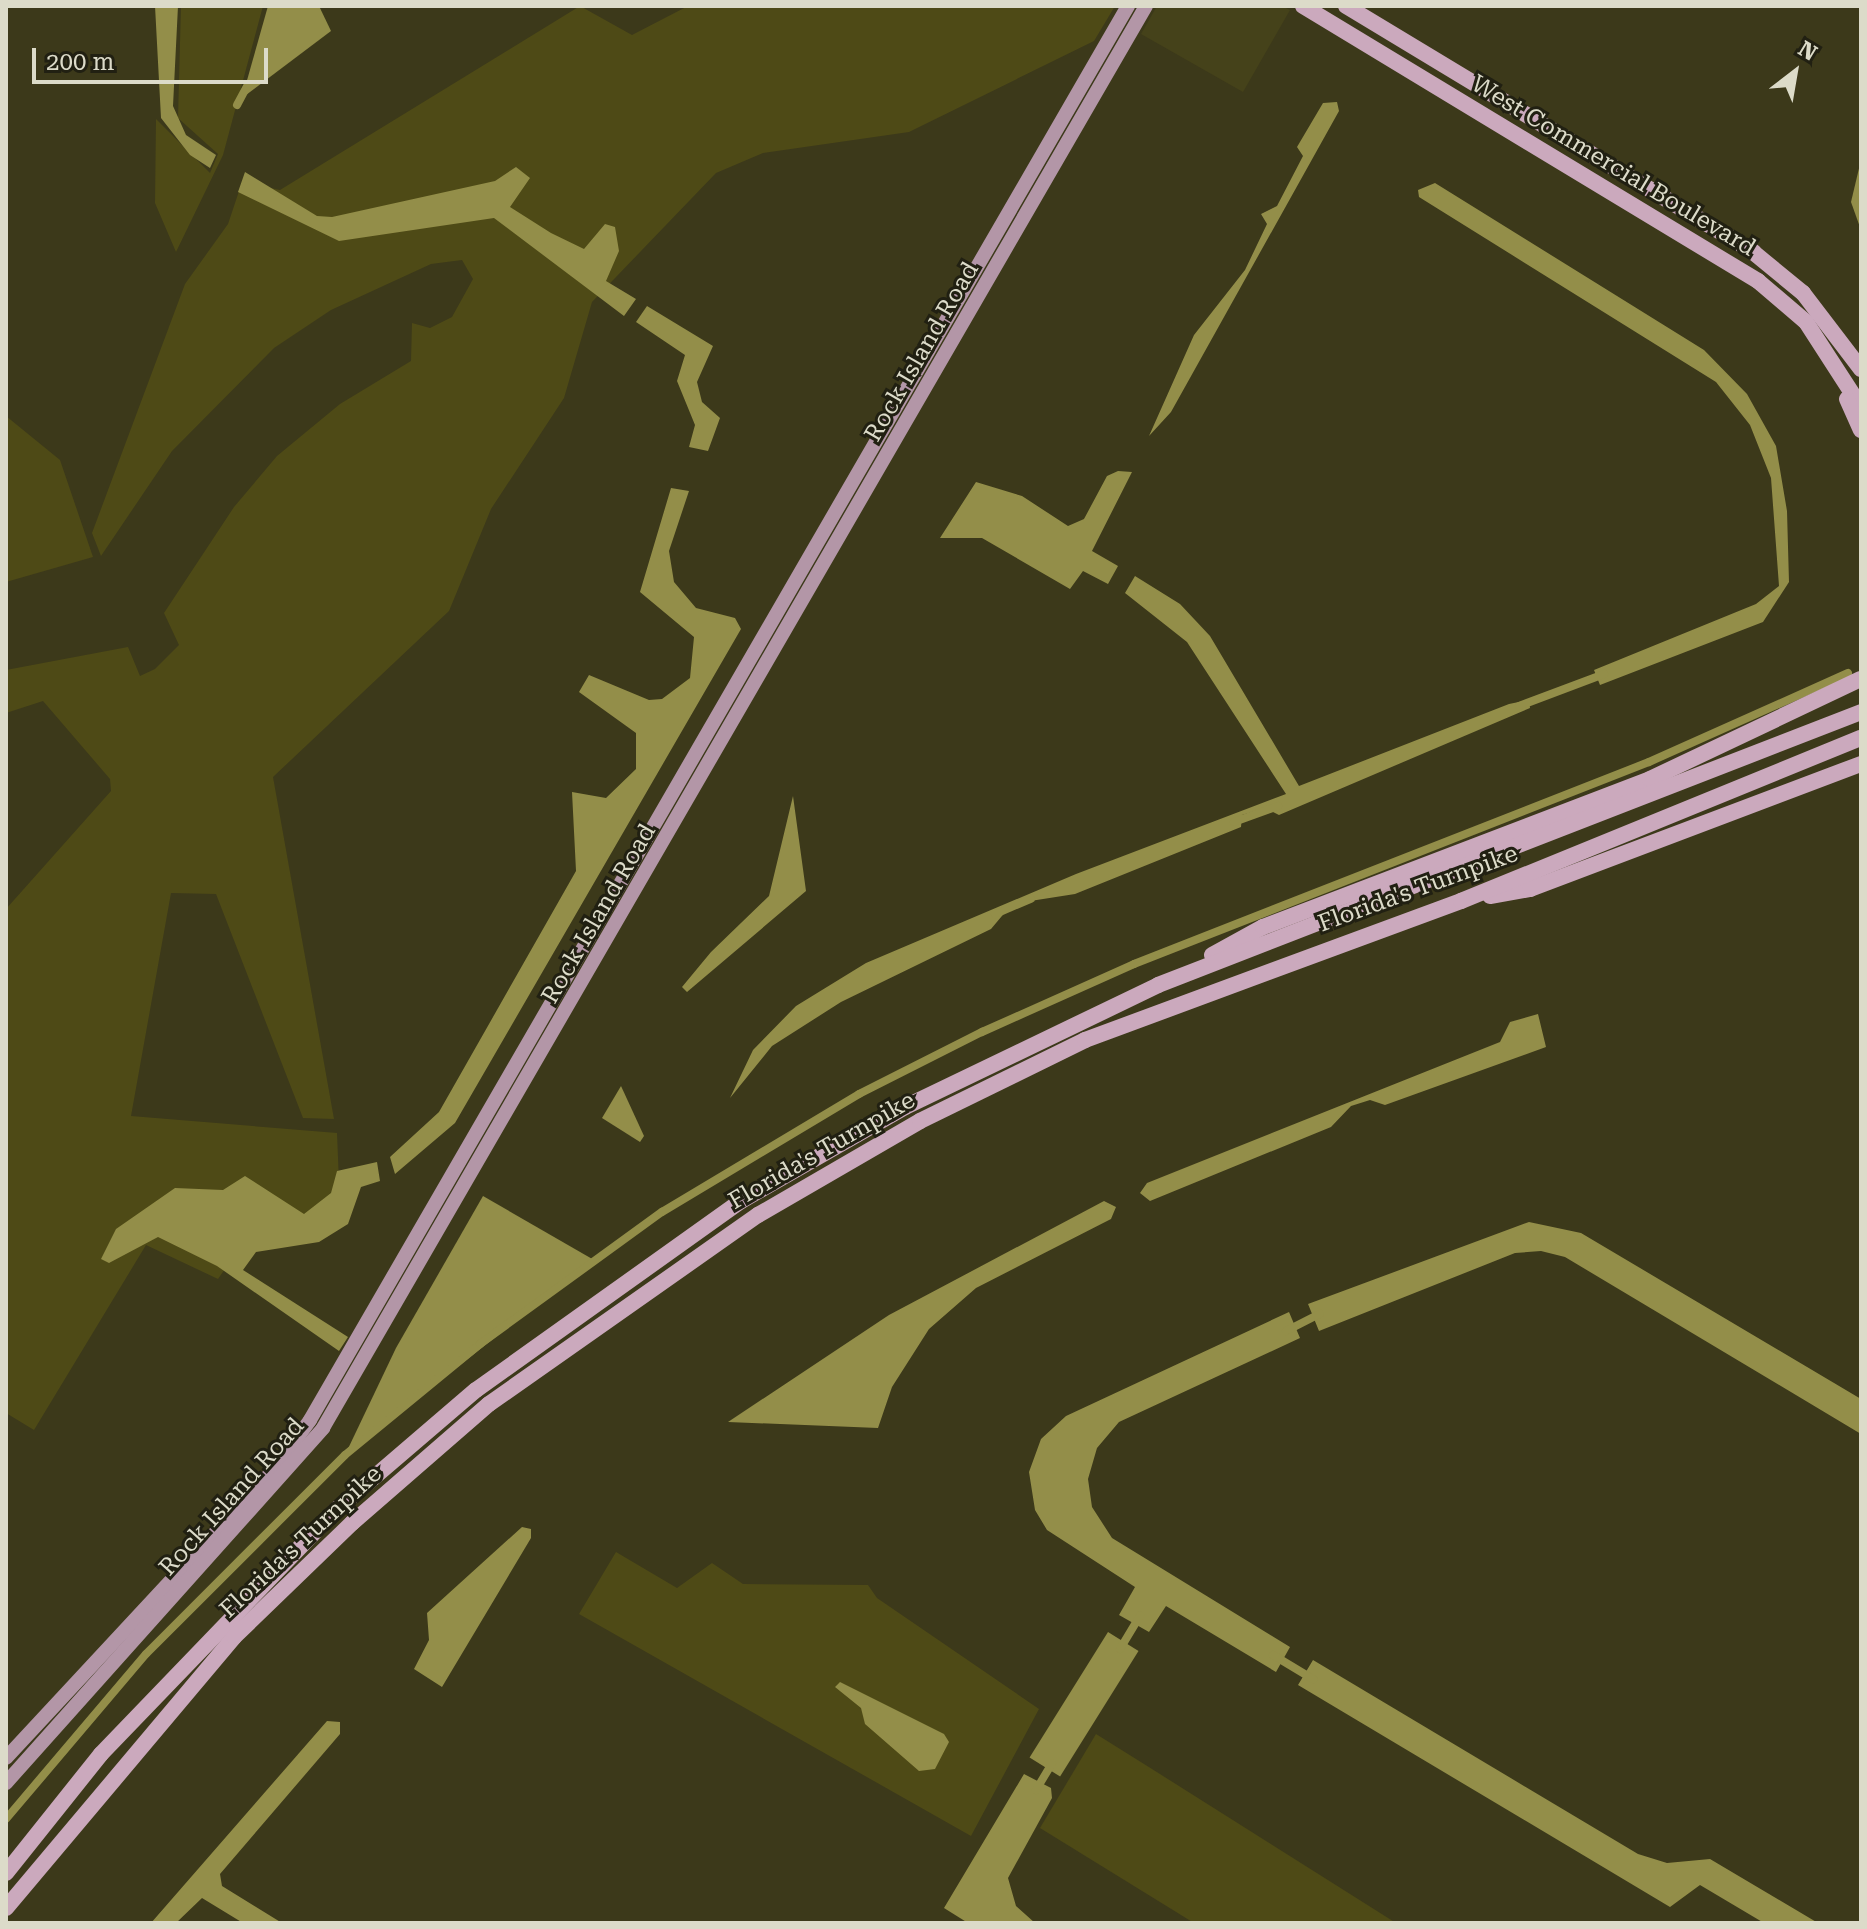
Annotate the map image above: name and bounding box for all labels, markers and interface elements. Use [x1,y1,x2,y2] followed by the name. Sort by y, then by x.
[36,32,272,82] scale bar
[1755,32,1835,112] north arrow
[1794,36,1821,66] text: N
[46,48,114,76] text: 200 m
[1466,69,1760,263] street label: West Commercial Boulevard
[859,257,985,447] street label: Rock Island Road
[536,819,662,1009] street label: Rock Island Road
[1314,840,1522,938] street label: Florida's Turnpike
[724,1086,920,1216] street label: Florida's Turnpike
[154,1412,310,1582] street label: Rock Island Road
[214,1460,388,1624] street label: Florida's Turnpike

